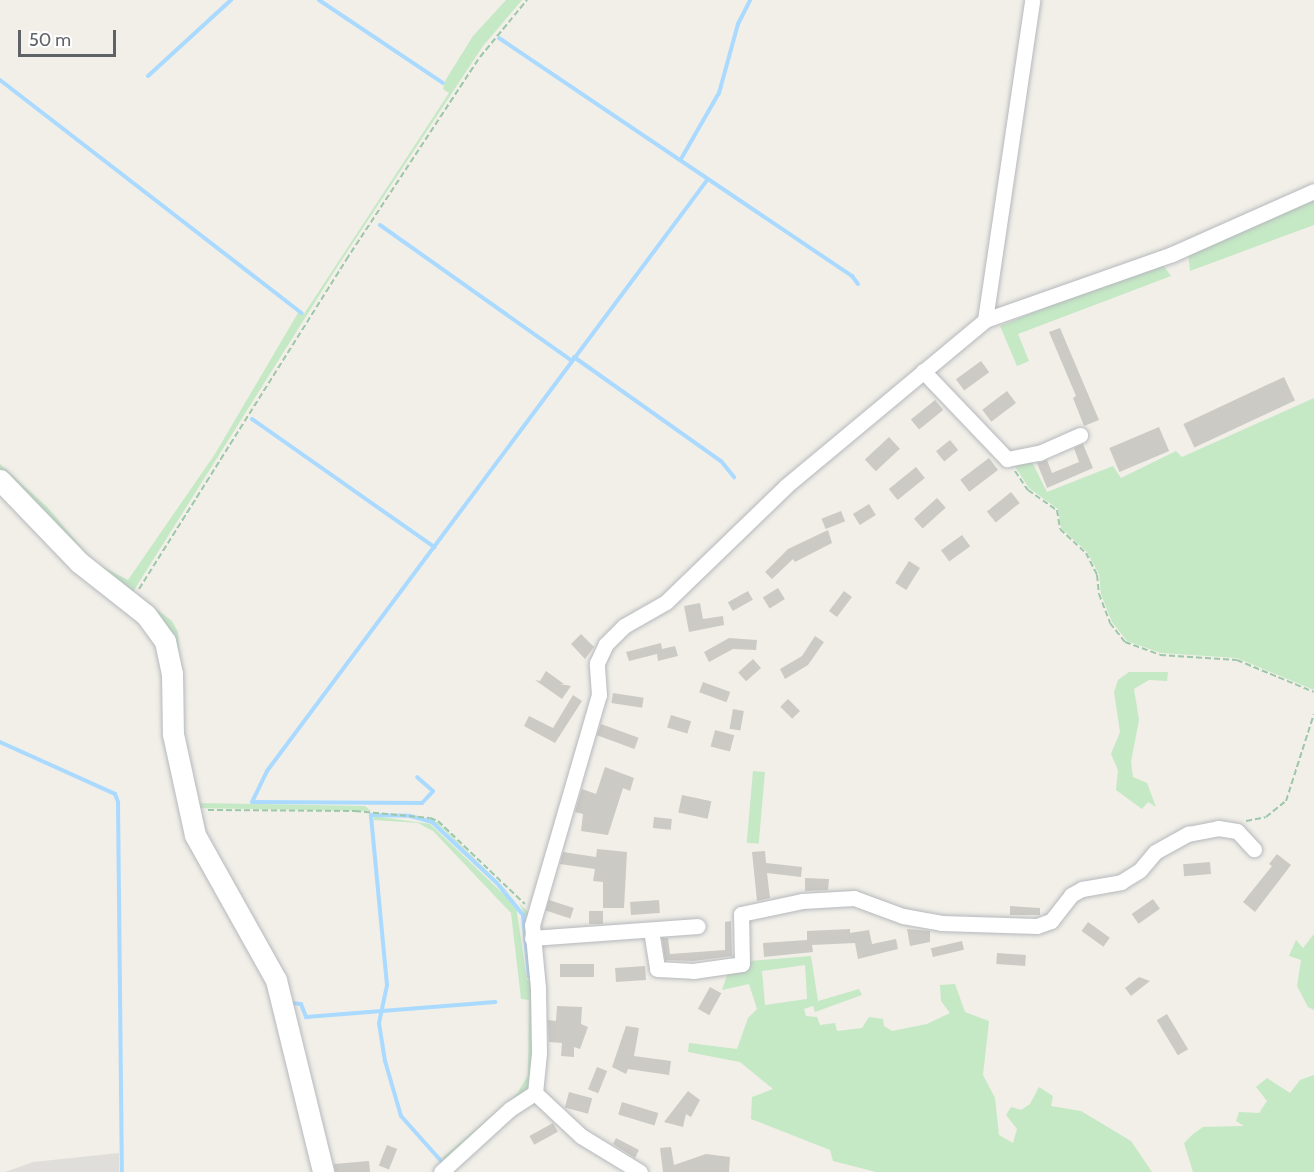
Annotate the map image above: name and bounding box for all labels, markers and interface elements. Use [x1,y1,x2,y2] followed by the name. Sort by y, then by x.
[21,18,118,56] scale bar
[29,29,71,51] text: 50 m

